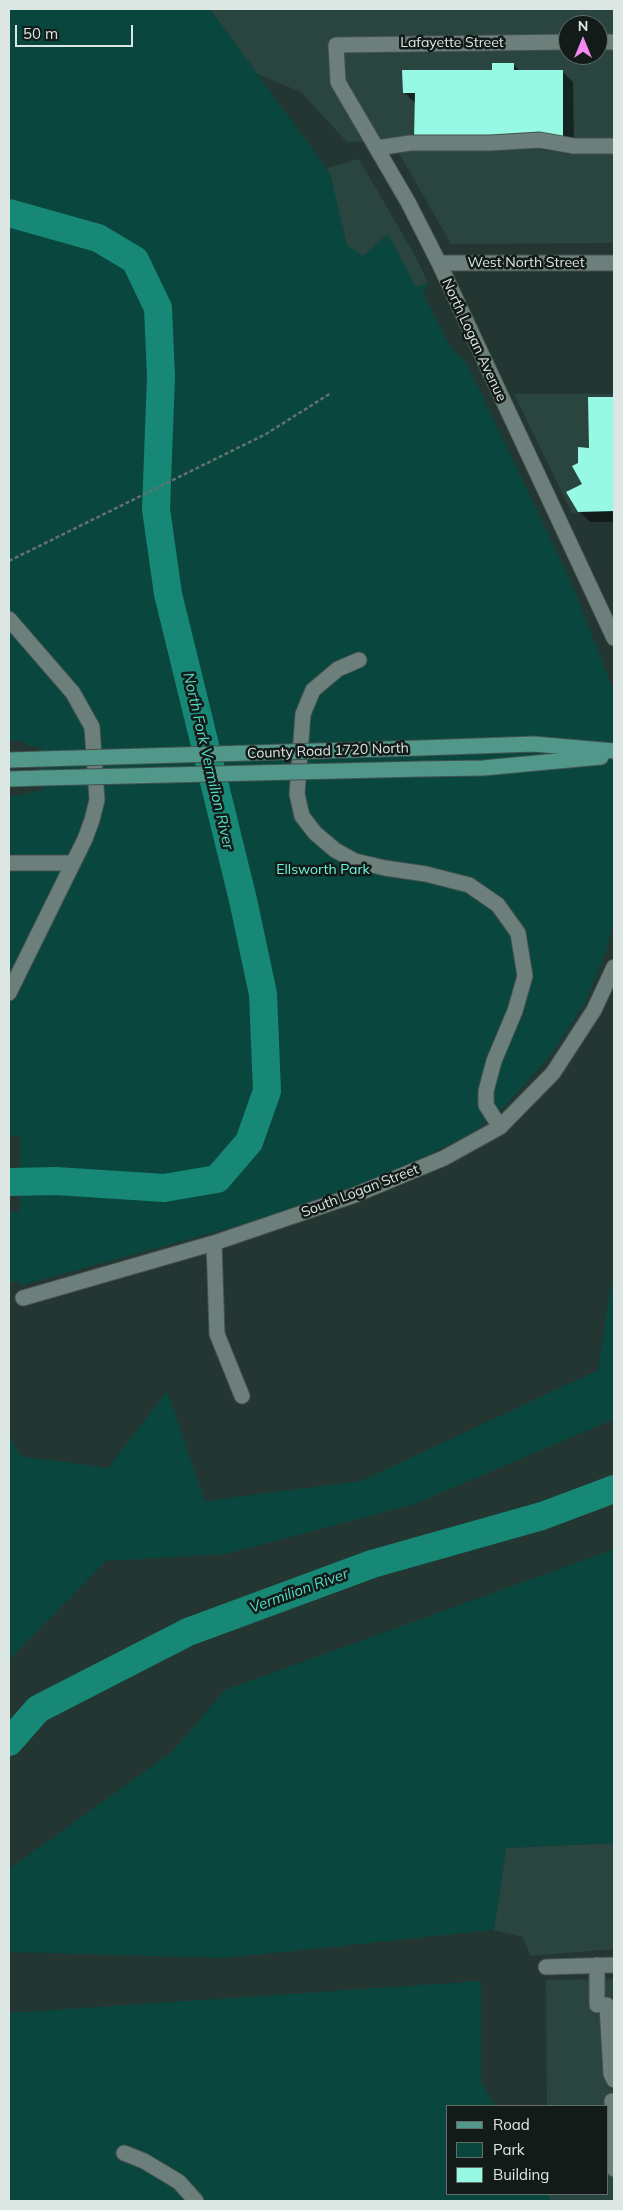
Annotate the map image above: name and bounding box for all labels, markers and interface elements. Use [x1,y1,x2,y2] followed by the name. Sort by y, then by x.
[18,15,135,47] scale bar
[558,15,608,65] north arrow
[578,17,588,35] text: N
[23,24,58,43] text: 50 m
[400,35,504,51] street label: Lafayette Street
[467,255,585,271] street label: West North Street
[438,276,510,404] street label: North Logan Avenue
[179,671,237,851] water label: North Fork Vermilion River
[247,740,409,762] street label: County Road 1720 North
[276,862,370,878] park label: Ellsworth Park
[299,1161,421,1221] street label: South Logan Street
[247,1565,351,1617] water label: Vermilion River
[446,2105,608,2195] legend
[493,2115,530,2134] text: Road
[493,2140,525,2159] text: Park
[493,2165,549,2184] text: Building

